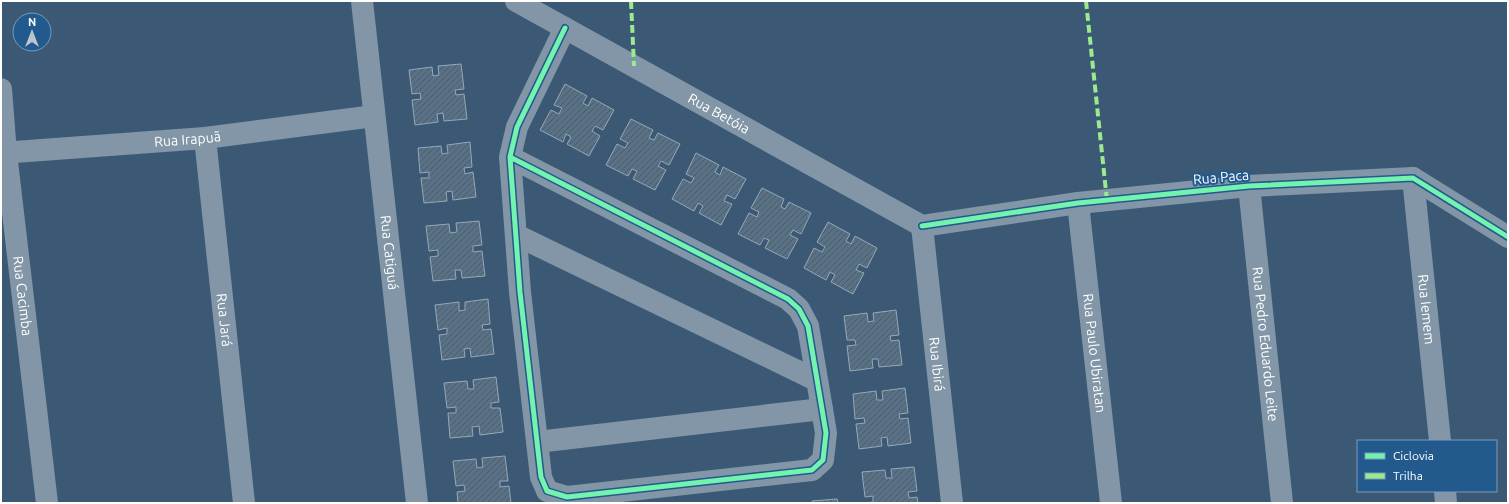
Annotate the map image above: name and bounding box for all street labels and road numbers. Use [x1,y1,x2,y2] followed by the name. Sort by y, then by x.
[685,90,753,137] street label: Rua Betóia
[154,128,222,150] street label: Rua Irapuã
[1192,167,1250,187] street label: Rua Paca
[378,214,402,291] street label: Rua Catiguá
[10,255,35,337] street label: Rua Cacimba
[1249,266,1281,422] street label: Rua Pedro Eduardo Leite
[1415,273,1438,345] street label: Rua Iemem
[214,292,235,348] street label: Rua Jará
[1080,293,1109,414] street label: Rua Paulo Ubiratan
[926,336,948,392] street label: Rua Ibirá

